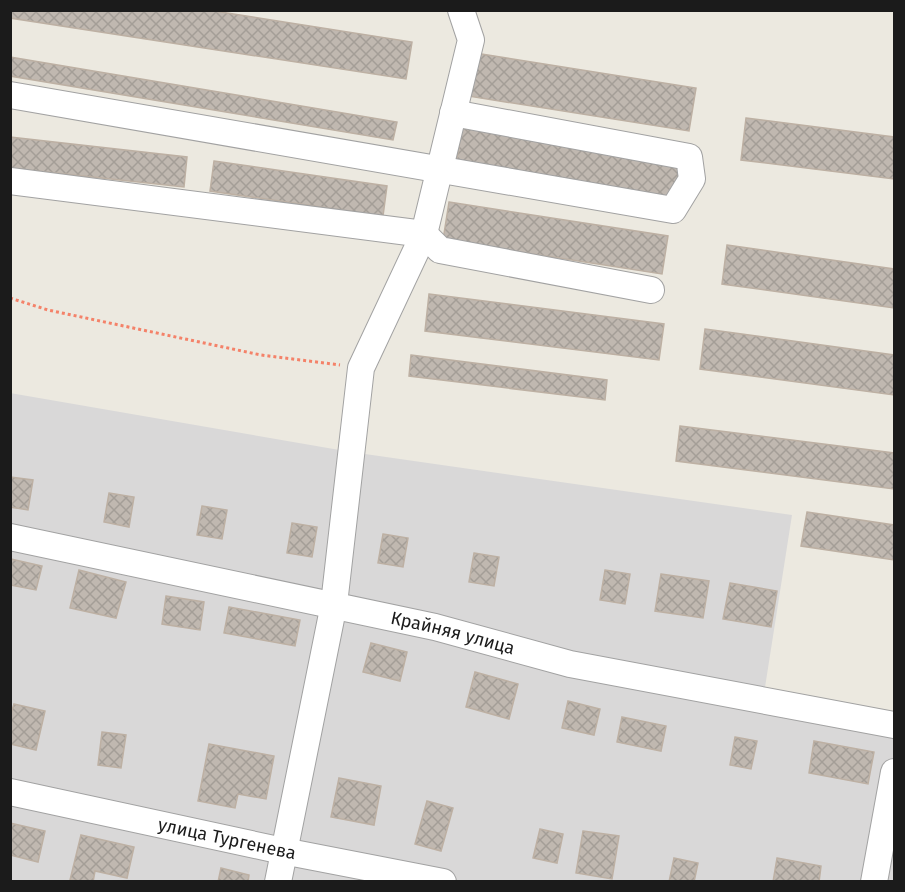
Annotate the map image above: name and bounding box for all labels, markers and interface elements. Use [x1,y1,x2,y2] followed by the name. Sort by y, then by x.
[389,607,517,659] street label: Крайняя улица
[156,813,298,864] street label: улица Тургенева

